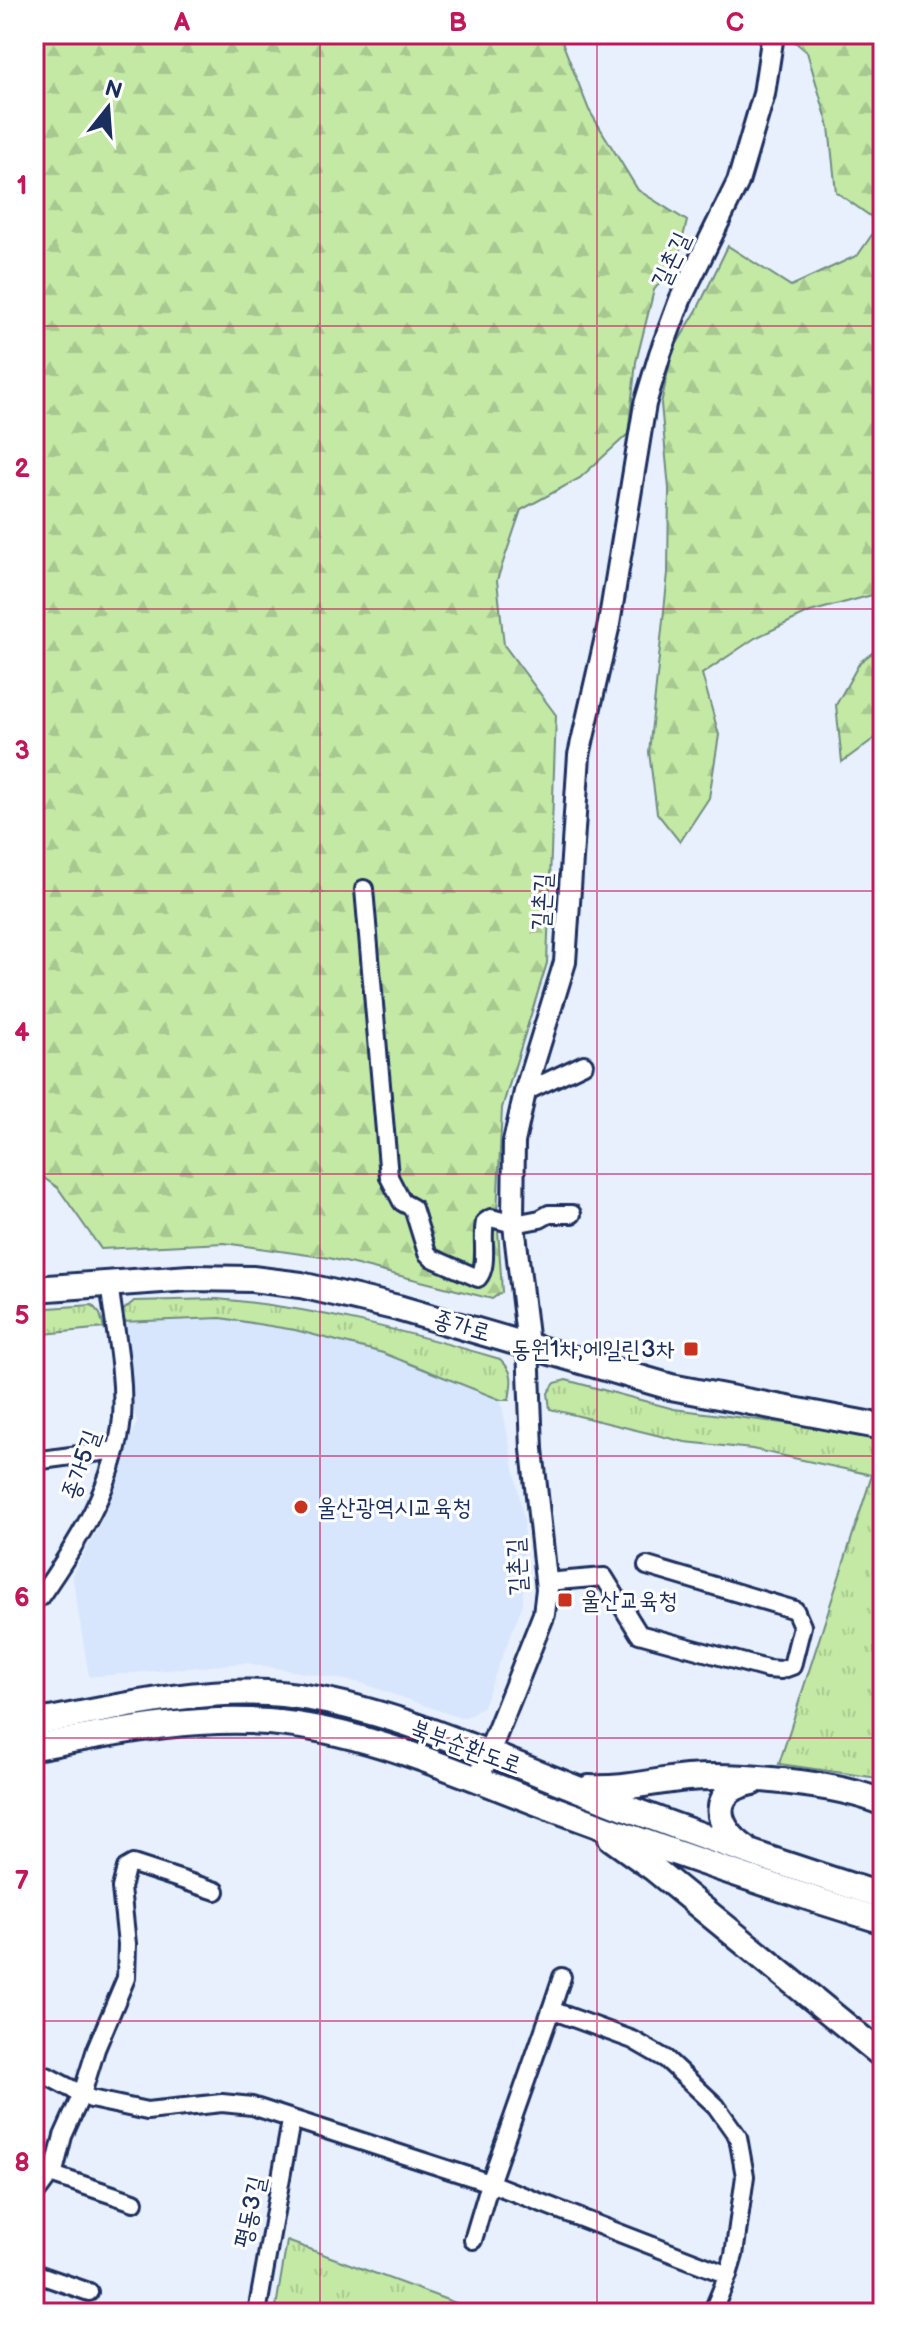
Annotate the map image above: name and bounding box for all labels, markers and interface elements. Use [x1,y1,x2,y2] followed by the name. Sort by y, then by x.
[173,8,190,39] text: A
[449,8,467,39] text: B
[726,8,744,39] text: C
[68,68,148,148] north arrow
[102,75,125,106] text: N
[17,171,27,202] text: 1
[646,228,696,292] street label: 길촌길
[14,454,30,485] text: 2
[14,736,30,767] text: 3
[526,872,558,932] street label: 길촌길
[14,1018,30,1049] text: 4
[14,1301,30,1332] text: 5
[430,1304,494,1348] street label: 종가로
[511,1335,675,1364] place label: 동원1차,에일린3차
[682,1340,700,1358] marker: 동원1차,에일린3차
[56,1426,106,1504] street label: 종가5길
[317,1493,472,1522] place label: 울산광역시교육청
[292,1498,310,1516] marker: 울산광역시교육청
[501,1537,533,1597] street label: 길촌길
[14,1583,30,1614] text: 6
[581,1586,678,1615] place label: 울산교육청
[556,1591,574,1609] marker: 울산교육청
[407,1714,525,1780] street label: 북부순환도로
[15,1866,29,1897] text: 7
[14,2148,30,2179] text: 8
[228,2173,272,2251] street label: 평동3길

